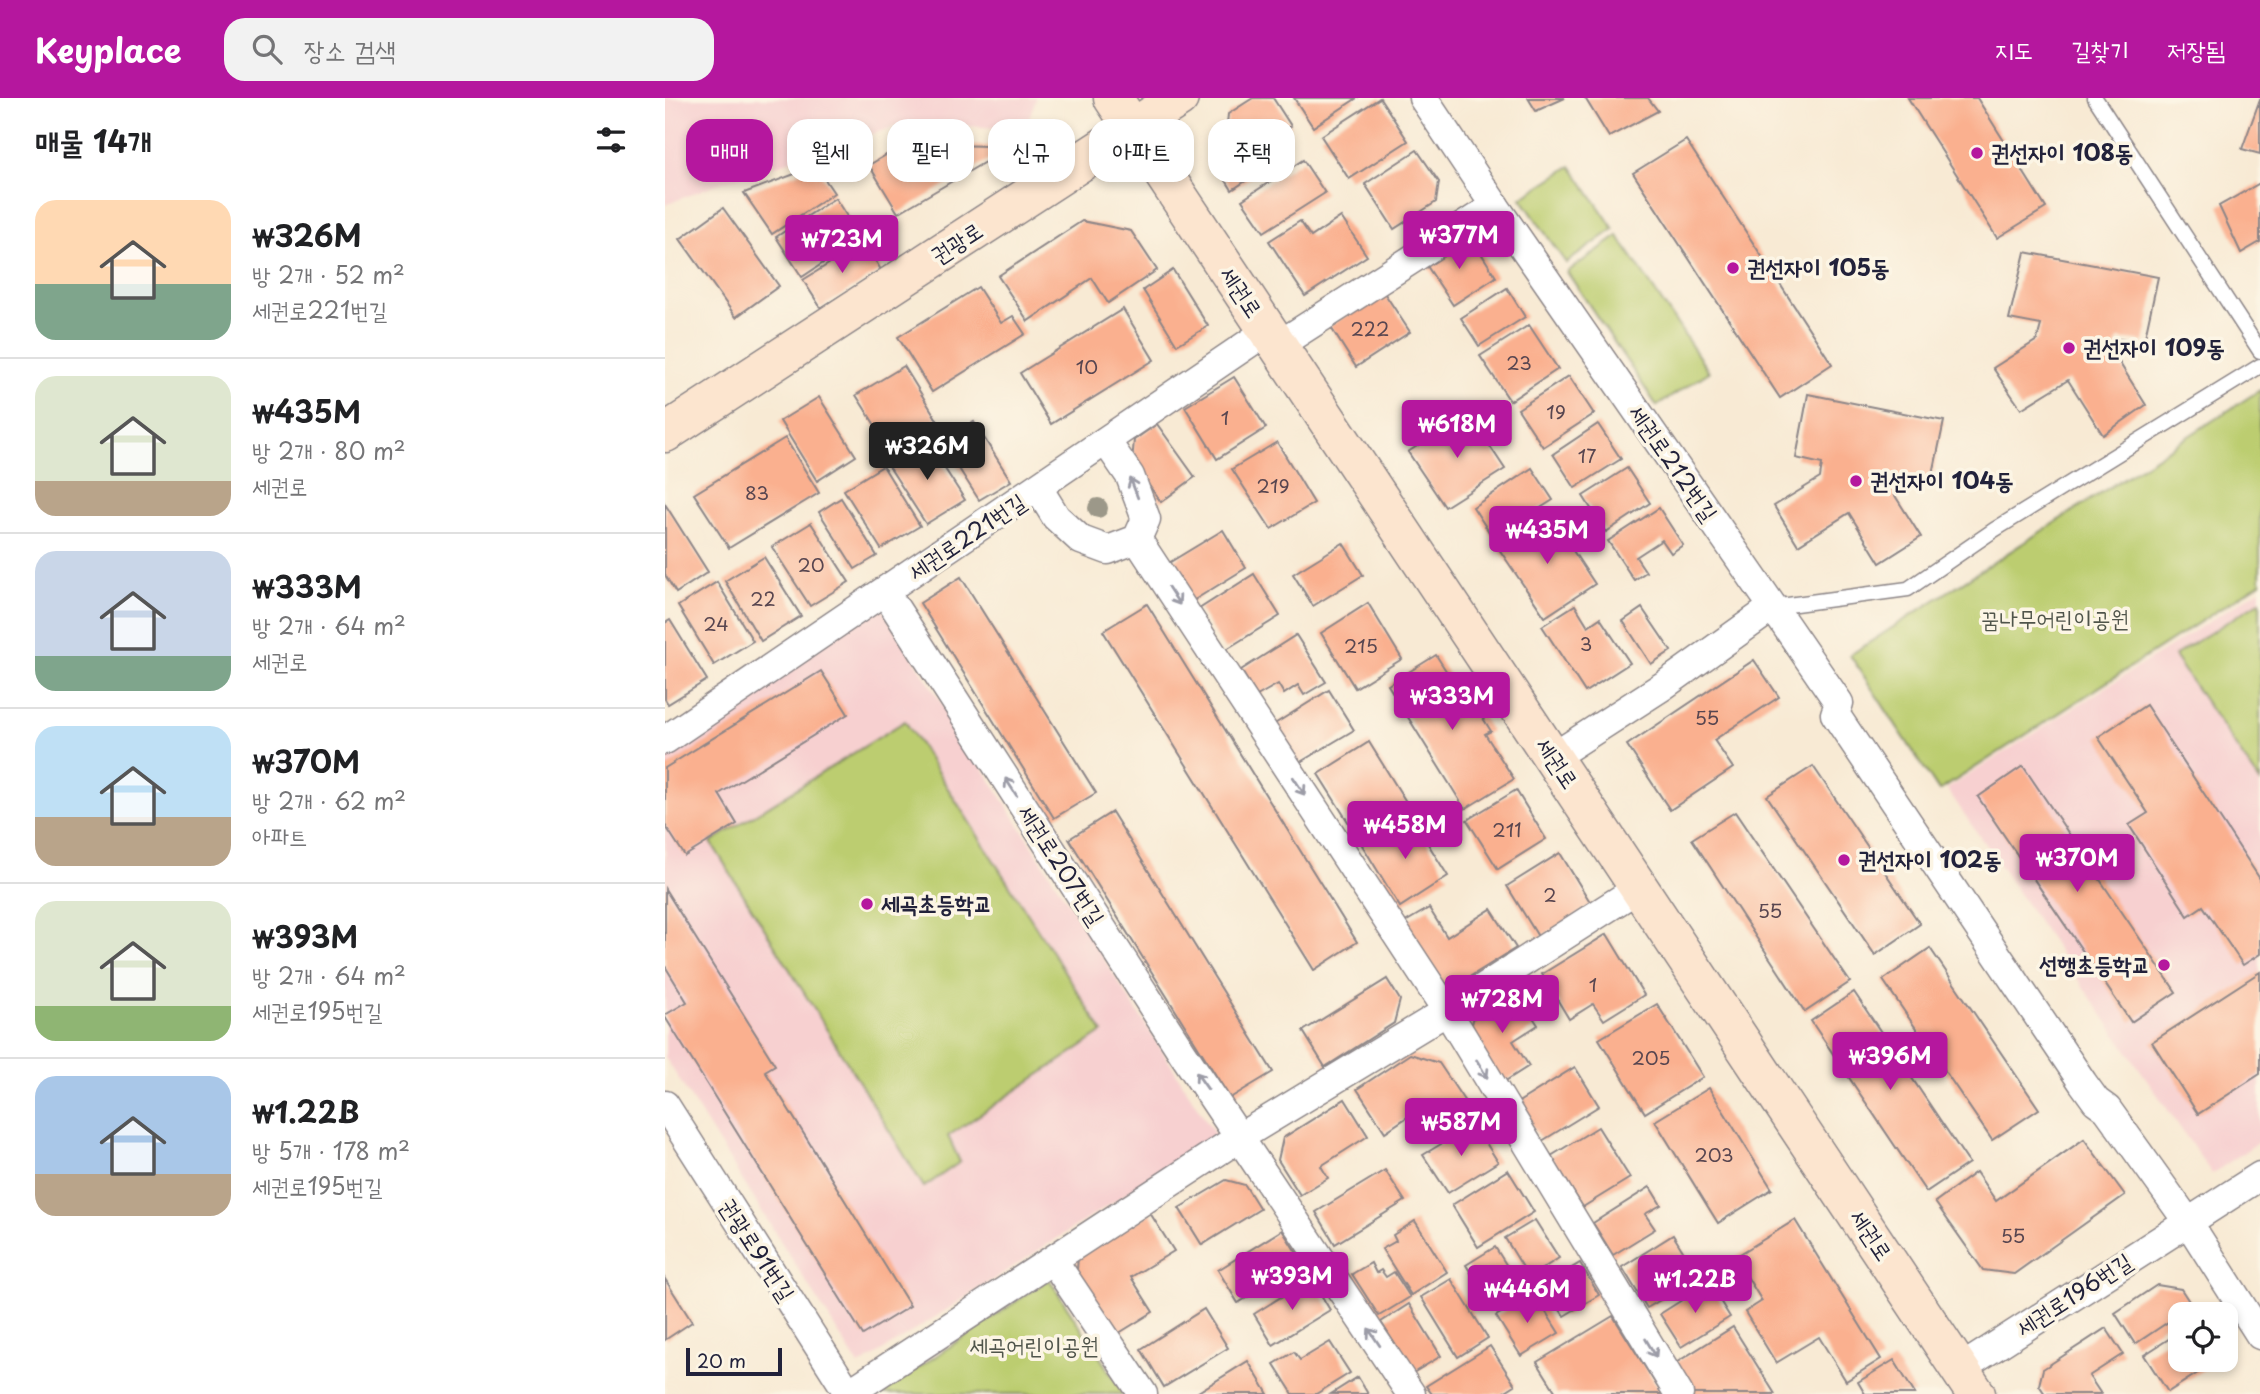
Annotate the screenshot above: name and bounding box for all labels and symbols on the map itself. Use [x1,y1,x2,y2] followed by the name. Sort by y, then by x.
[1991,134,2133,169] place label: 권선자이 108동
[1969,145,1985,161] marker: 권선자이 108동
[923,212,989,272] street label: 권광로
[1410,212,1508,271] pin: ₩377M
[793,216,891,275] pin: ₩723M
[1747,249,1890,284] place label: 권선자이 105동
[1212,258,1272,324] street label: 세권로
[1725,260,1741,276] marker: 권선자이 105동
[1351,314,1389,342] house number: 222
[2083,329,2225,364] place label: 권선자이 109동
[2061,340,2077,356] marker: 권선자이 109동
[1506,348,1532,376] house number: 23
[1076,352,1098,380] house number: 10
[1546,397,1566,425] house number: 19
[1621,397,1727,528] street label: 세권로212번길
[1408,400,1506,460] pin: ₩618M
[1221,403,1229,431] house number: 1
[878,422,976,482] pin: ₩326M
[1578,441,1596,469] house number: 17
[1870,462,2014,497] place label: 권선자이 104동
[1256,471,1290,499] house number: 219
[1848,473,1864,489] marker: 권선자이 104동
[745,478,769,506] house number: 83
[1127,478,1140,500] one-way arrow
[900,483,1032,588] street label: 세권로221번길
[1498,506,1596,566] pin: ₩435M
[797,550,825,578] house number: 20
[750,584,776,612] house number: 22
[1168,585,1182,605] one-way arrow
[1981,600,2129,635] park label: 꿈나무어린이공원
[703,609,729,637] house number: 24
[1580,629,1592,657] house number: 3
[1344,631,1378,659] house number: 215
[1403,672,1501,732] pin: ₩333M
[1695,703,1719,731] house number: 55
[1528,729,1588,795] street label: 세권로
[1292,776,1306,795] one-way arrow
[1004,778,1018,797] one-way arrow
[1010,797,1114,932] street label: 세권로207번길
[1356,802,1454,861] pin: ₩458M
[1492,815,1522,843] house number: 211
[2028,834,2126,894] pin: ₩370M
[1858,841,2001,876] place label: 권선자이 102동
[1836,852,1852,868] marker: 권선자이 102동
[1543,880,1557,908] house number: 2
[881,885,992,920] place label: 세곡초등학교
[859,896,875,912] marker: 세곡초등학교
[1758,896,1782,924] house number: 55
[2039,946,2150,981] place label: 선행초등학교
[2156,957,2172,973] marker: 선행초등학교
[1589,970,1597,998] house number: 1
[1453,976,1551,1035] pin: ₩728M
[1841,1032,1939,1092] pin: ₩396M
[1631,1043,1671,1071] house number: 205
[1475,1059,1489,1079] one-way arrow
[1195,1072,1209,1091] one-way arrow
[1412,1098,1510,1158] pin: ₩587M
[1694,1140,1734,1168] house number: 203
[712,1191,805,1307] street label: 권광로91번길
[1842,1201,1902,1267] street label: 세권로
[2001,1221,2025,1249] house number: 55
[2008,1243,2138,1344] street label: 세권로196번길
[1243,1252,1341,1312] pin: ₩393M
[1638,1256,1752,1315] pin: ₩1.22B
[1478,1266,1576,1325] pin: ₩446M
[969,1327,1099,1362] park label: 세곡어린이공원
[1366,1328,1381,1347] one-way arrow
[1644,1337,1658,1357] one-way arrow
[686,1345,782,1377] scale bar

